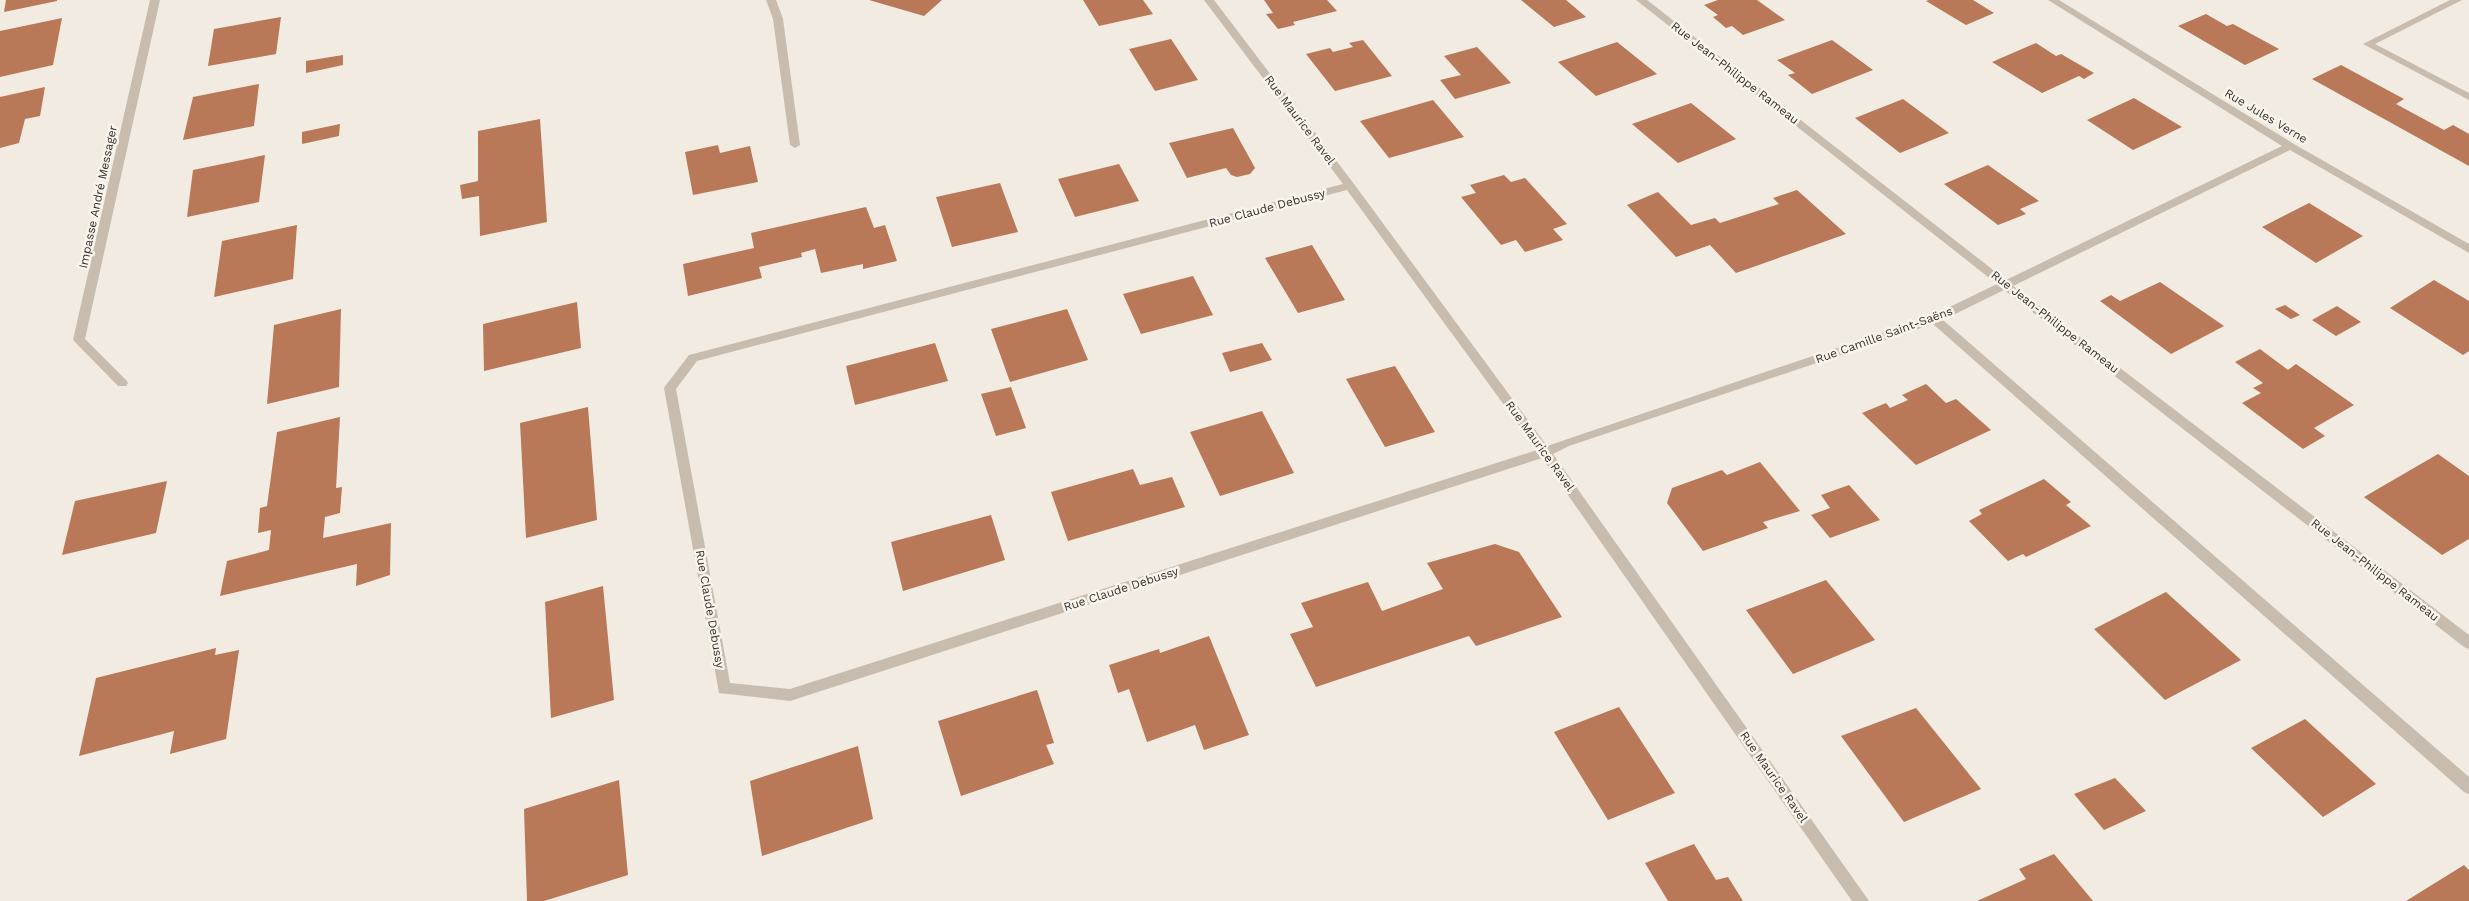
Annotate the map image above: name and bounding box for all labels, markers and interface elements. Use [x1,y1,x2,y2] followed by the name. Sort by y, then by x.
[1668,19,1802,127] street label: Rue Jean-Philippe Rameau
[1262,73,1338,168] street label: Rue Maurice Ravel
[2222,86,2310,146] street label: Rue Jules Verne
[76,124,120,270] street label: Impasse André Messager
[1207,186,1327,230] street label: Rue Claude Debussy
[1988,268,2122,376] street label: Rue Jean-Philippe Rameau
[1814,304,1954,366] street label: Rue Camille Saint-Saëns
[1503,398,1578,494] street label: Rue Maurice Ravel
[2308,516,2442,624] street label: Rue Jean-Philippe Rameau
[693,549,727,670] street label: Rue Claude Debussy
[1062,564,1181,614] street label: Rue Claude Debussy
[1737,729,1811,825] street label: Rue Maurice Ravel

